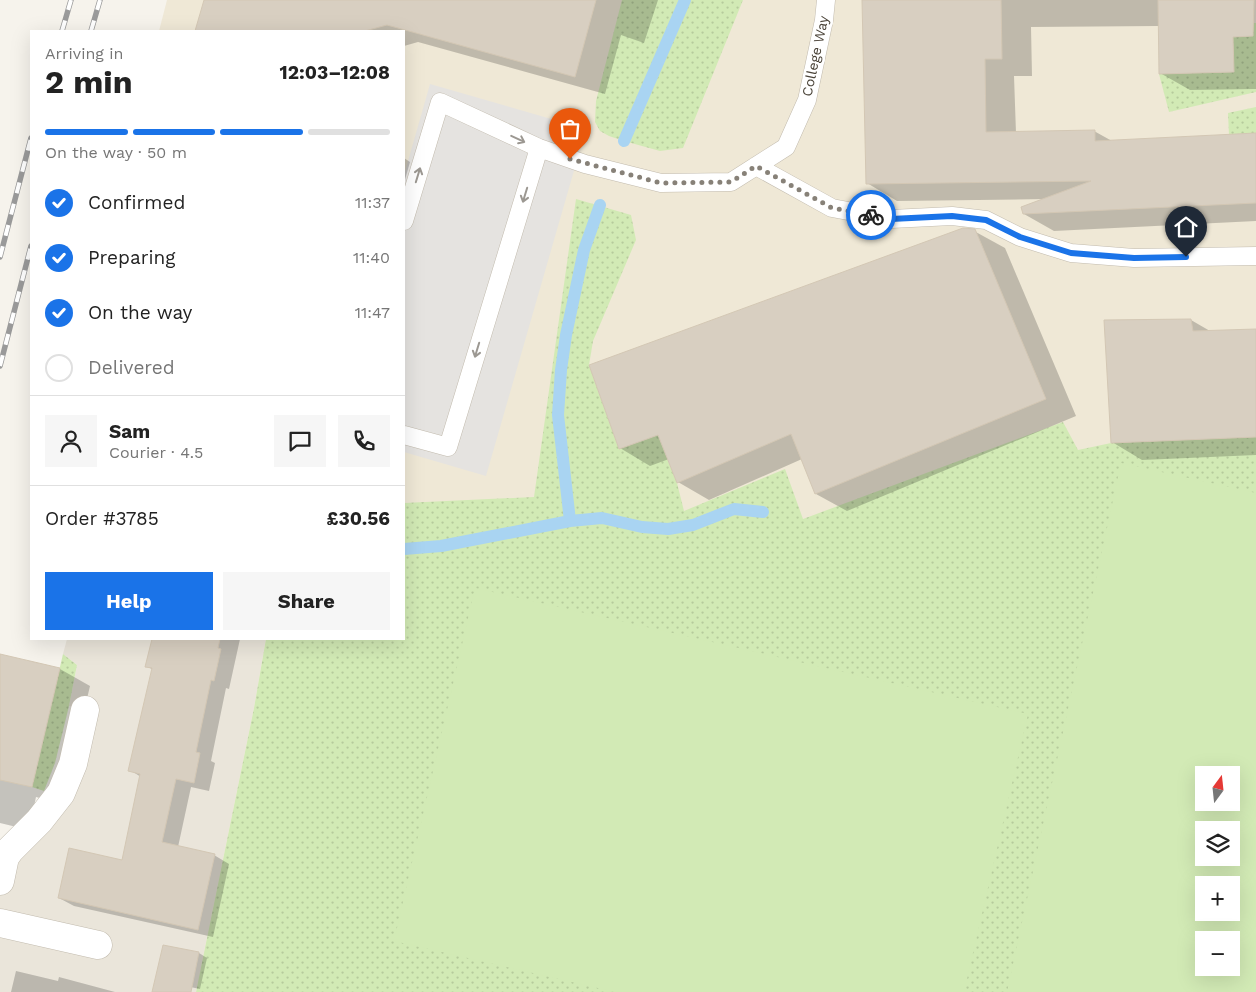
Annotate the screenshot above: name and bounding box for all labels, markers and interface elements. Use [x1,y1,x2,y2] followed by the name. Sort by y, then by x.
[799,13,832,98] street label: College Way
[45,44,123,63] text: Arriving in
[280,61,390,84] text: 12:03–12:08
[45,63,133,101] text: 2 min
[549,108,591,159] pin
[556,115,584,143] icon: bag
[510,134,525,144] one-way arrow
[45,143,187,162] text: On the way · 50 m
[413,167,423,183] one-way arrow
[520,187,529,202] one-way arrow
[45,189,73,217] icon: check
[846,190,896,240] courier
[88,191,185,214] text: Confirmed
[355,193,390,212] text: 11:37
[857,201,885,229] icon: bike
[1165,206,1207,257] pin
[1172,213,1200,241] icon: home
[45,244,73,272] icon: check
[88,246,175,269] text: Preparing
[353,248,390,267] text: 11:40
[45,299,73,327] icon: check
[88,301,192,324] text: On the way
[355,303,390,322] text: 11:47
[472,342,482,358] one-way arrow
[88,356,175,379] text: Delivered
[45,415,97,467] button: person
[274,415,326,467] button: chat
[338,415,390,467] button: phone
[109,420,150,443] text: Sam
[109,443,203,462] text: Courier · 4.5
[45,507,159,530] text: Order #3785
[327,507,390,530] text: £30.56
[45,572,213,630] button: Help
[223,572,390,630] button: Share
[1195,766,1240,811] north arrow
[1195,766,1240,976] map controls
[1195,821,1240,866] button: layers
[1195,876,1240,921] button: +
[1195,931,1240,976] button: −

